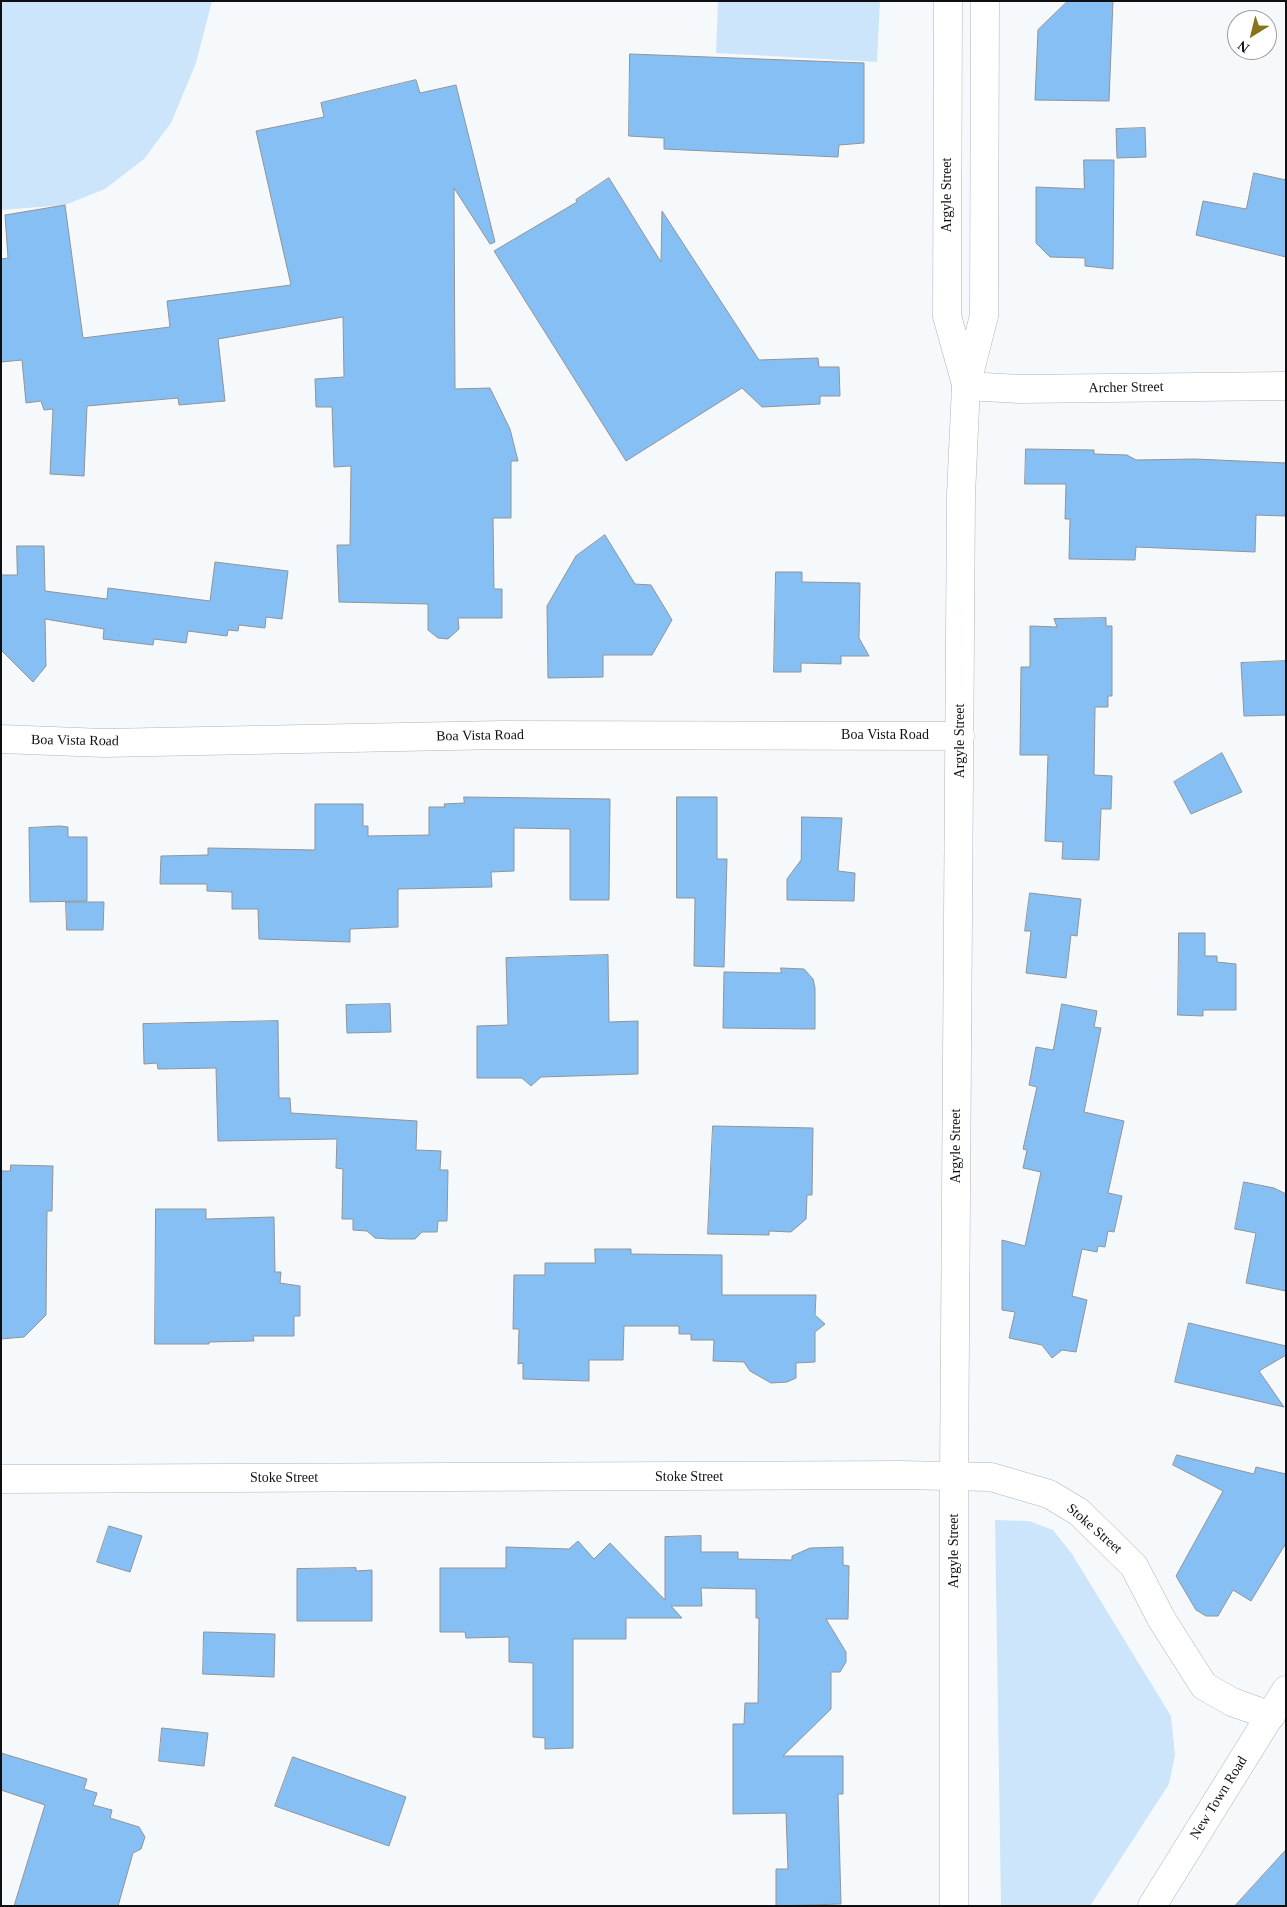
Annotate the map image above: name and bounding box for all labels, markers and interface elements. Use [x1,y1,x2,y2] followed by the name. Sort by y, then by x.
[1227,10,1277,60] north arrow
[1235,38,1252,56] text: N
[939,158,955,232] street label: Argyle Street
[1088,379,1164,397] street label: Archer Street
[952,704,968,778] street label: Argyle Street
[436,727,524,745] street label: Boa Vista Road
[841,727,929,743] street label: Boa Vista Road
[31,732,119,750] street label: Boa Vista Road
[948,1109,964,1183] street label: Argyle Street
[655,1469,723,1485] street label: Stoke Street
[250,1470,318,1486] street label: Stoke Street
[1063,1500,1125,1558] street label: Stoke Street
[946,1514,962,1588] street label: Argyle Street
[1187,1753,1251,1843] street label: New Town Road

